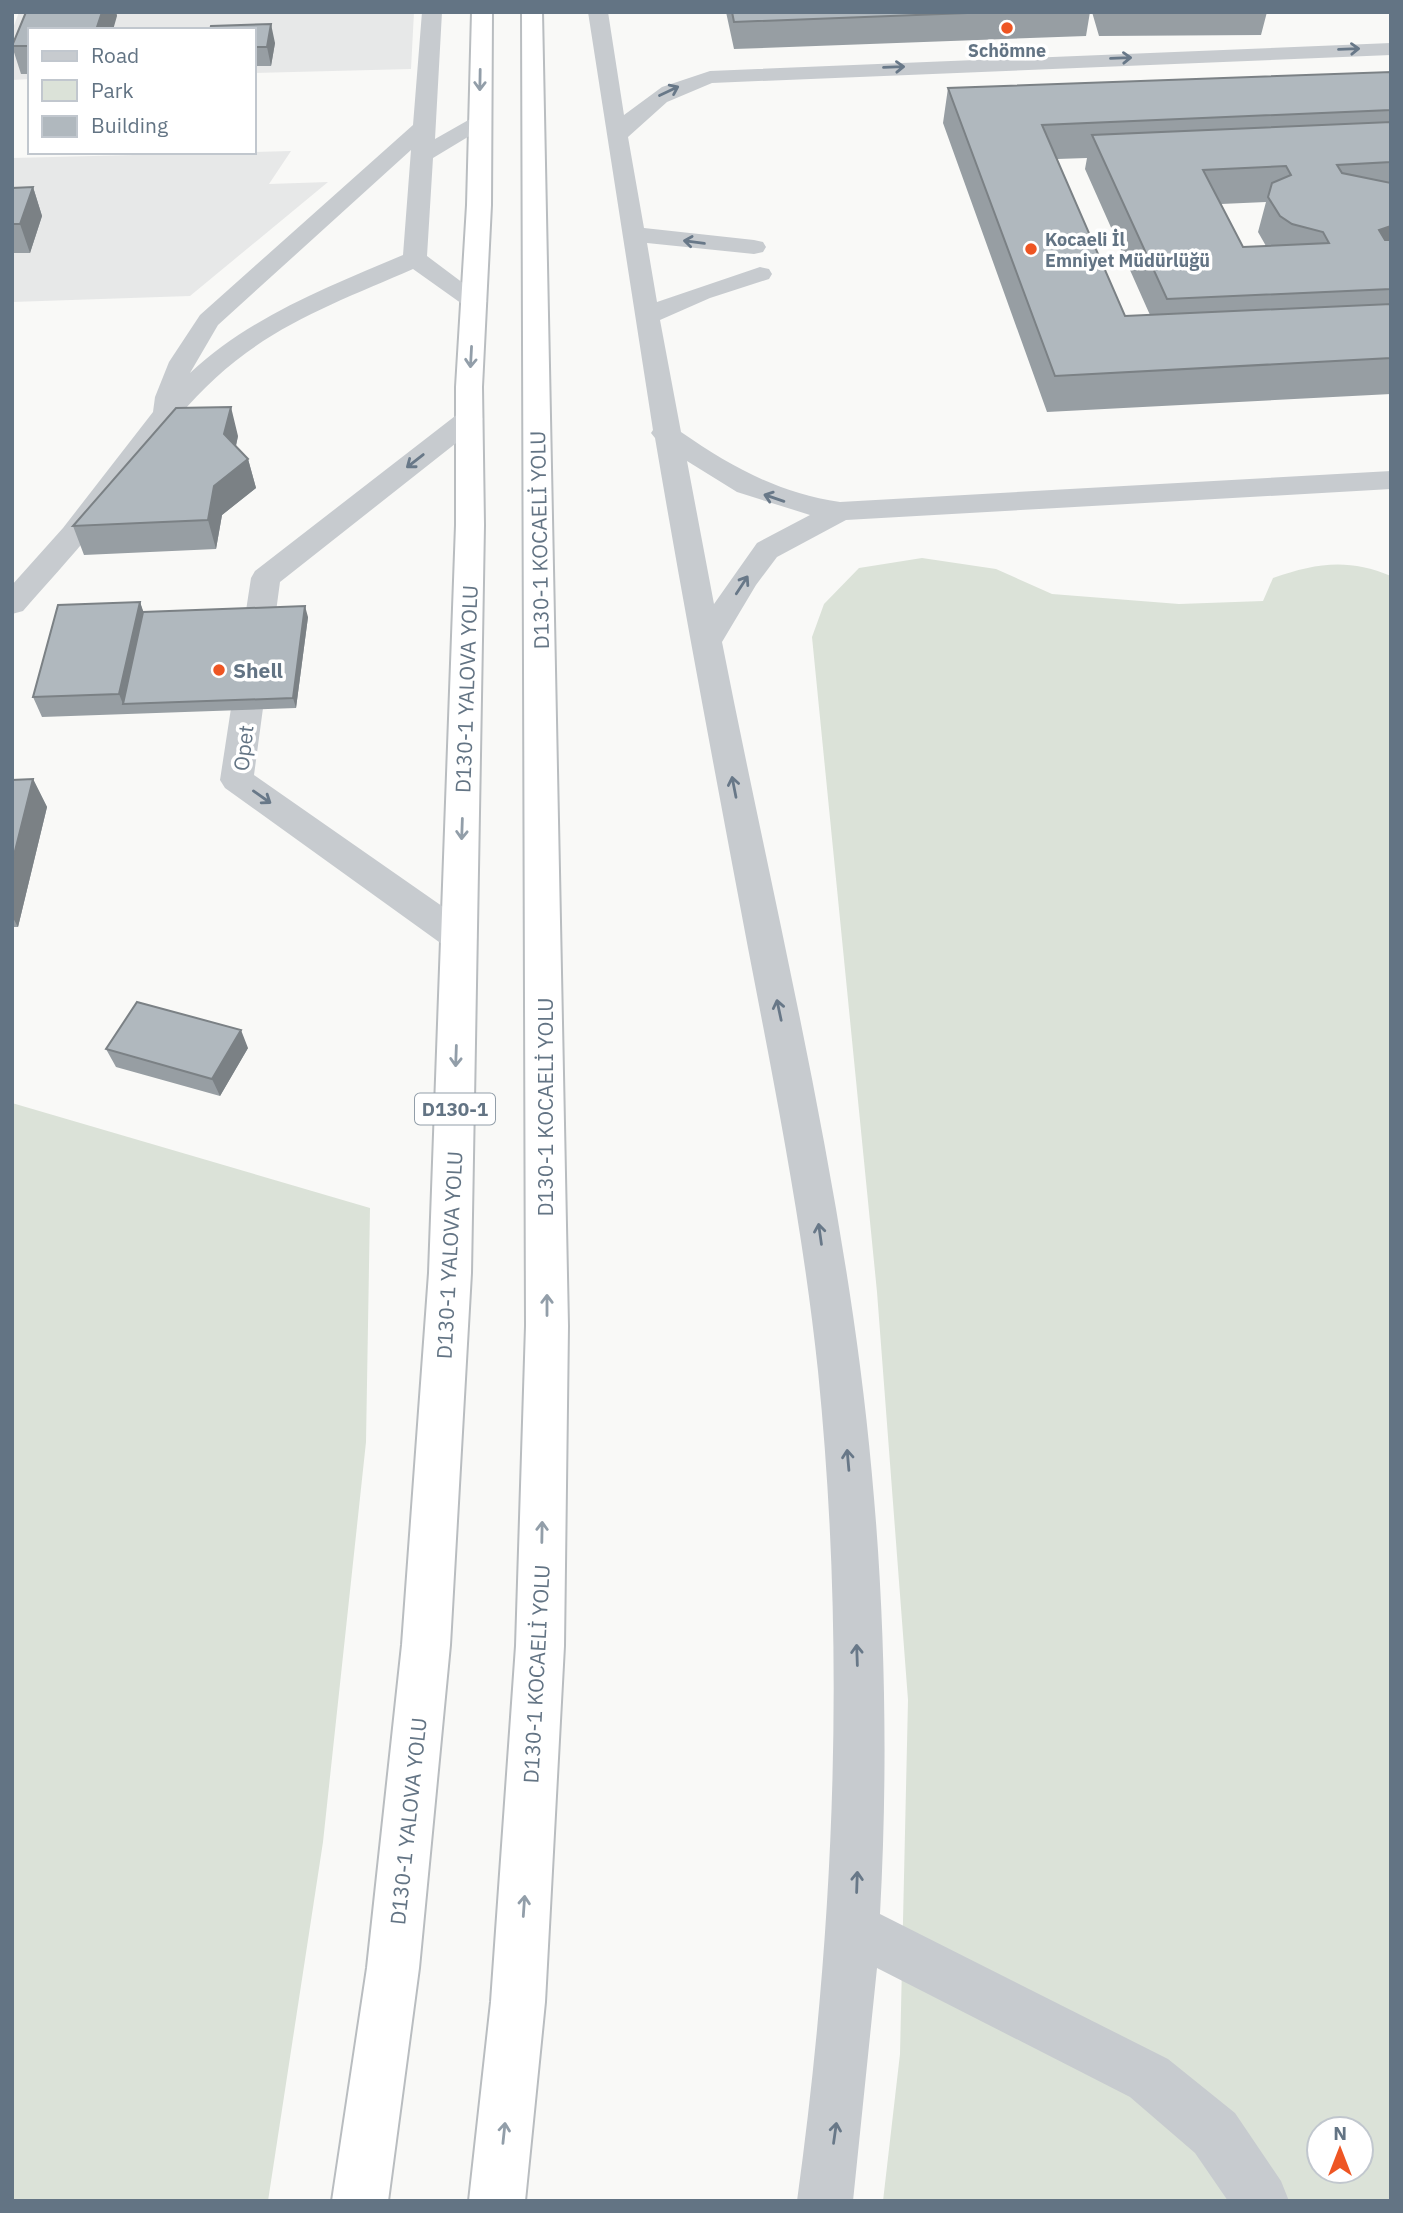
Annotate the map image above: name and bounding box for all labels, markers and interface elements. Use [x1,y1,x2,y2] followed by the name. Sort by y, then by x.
[999,20,1015,36] marker: Schömne
[28,28,256,154] legend
[968,39,1046,62] place label: Schömne
[91,41,139,69] text: Road
[1337,43,1360,56] one-way arrow
[1110,52,1133,65] one-way arrow
[882,61,905,74] one-way arrow
[473,69,487,92] one-way arrow
[91,76,134,104] text: Park
[658,84,680,97] one-way arrow
[91,111,168,139] text: Building
[1045,228,1210,272] place label: Kocaeli İl Emniyet Müdürlüğü
[683,235,706,248] one-way arrow
[1023,241,1039,257] marker: Kocaeli İl Emniyet Müdürlüğü
[464,345,477,368] one-way arrow
[523,430,555,650] street label: D130-1 KOCAELİ YOLU
[407,453,425,468] one-way arrow
[763,491,785,503] one-way arrow
[735,575,749,595] one-way arrow
[448,584,484,794] street label: D130-1 YALOVA YOLU
[233,656,283,684] place label: Shell
[211,662,227,678] marker: Shell
[226,723,260,773] street label: Opet
[727,776,741,799] one-way arrow
[252,790,271,804] one-way arrow
[456,817,469,840] one-way arrow
[531,998,559,1216] street label: D130-1 KOCAELİ YOLU
[771,999,785,1022] one-way arrow
[449,1045,463,1068] one-way arrow
[415,1093,495,1124] road number: D130-1
[430,1150,468,1360] street label: D130-1 YALOVA YOLU
[814,1223,827,1246] one-way arrow
[540,1294,553,1317] one-way arrow
[841,1449,854,1472] one-way arrow
[536,1521,549,1544] one-way arrow
[516,1564,556,1784] street label: D130-1 KOCAELİ YOLU
[851,1644,864,1667] one-way arrow
[383,1716,433,1926] street label: D130-1 YALOVA YOLU
[850,1871,864,1894] one-way arrow
[518,1895,531,1918] one-way arrow
[1305,2115,1375,2185] north arrow
[1333,2121,1347,2145] text: N
[498,2122,511,2145] one-way arrow
[829,2122,842,2145] one-way arrow

